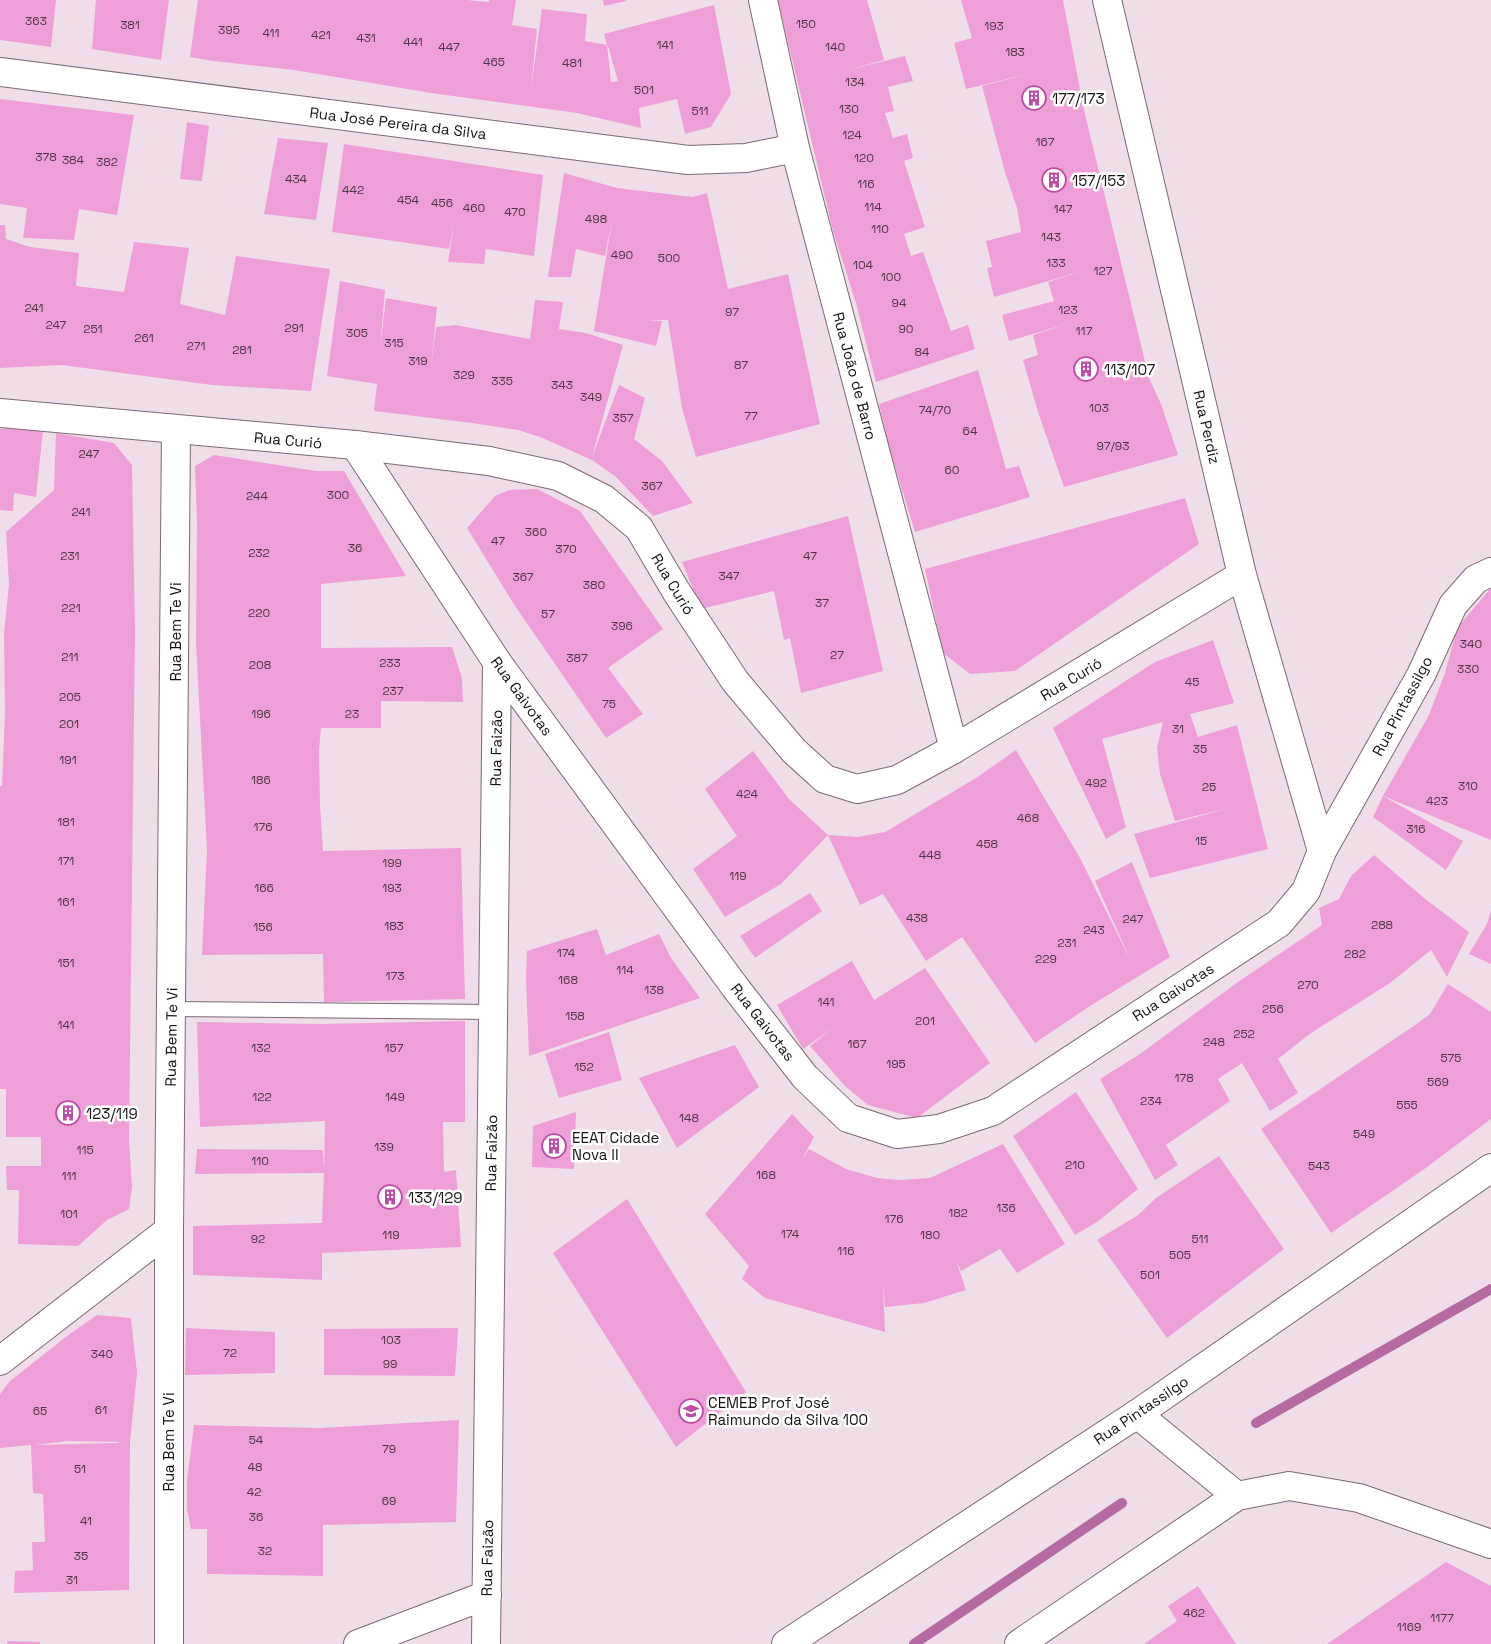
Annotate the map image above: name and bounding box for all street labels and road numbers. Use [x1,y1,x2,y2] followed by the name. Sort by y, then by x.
[308,103,488,143] street label: Rua José Pereira da Silva
[829,310,881,442] street label: Rua João de Barro
[1189,388,1225,466] street label: Rua Perdiz
[253,428,323,452] street label: Rua Curió
[647,550,699,618] street label: Rua Curió
[166,582,185,682] street label: Rua Bem Te Vi
[487,653,557,739] street label: Rua Gaivotas
[1037,653,1105,705] street label: Rua Curió
[1368,653,1436,759] street label: Rua Pintassilgo
[486,709,506,787] street label: Rua Faizão
[1129,959,1217,1025] street label: Rua Gaivotas
[727,979,799,1065] street label: Rua Gaivotas
[161,987,181,1087] street label: Rua Bem Te Vi
[481,1114,501,1192] street label: Rua Faizão
[1090,1371,1192,1449] street label: Rua Pintassilgo
[159,1392,178,1492] street label: Rua Bem Te Vi
[477,1519,497,1597] street label: Rua Faizão

